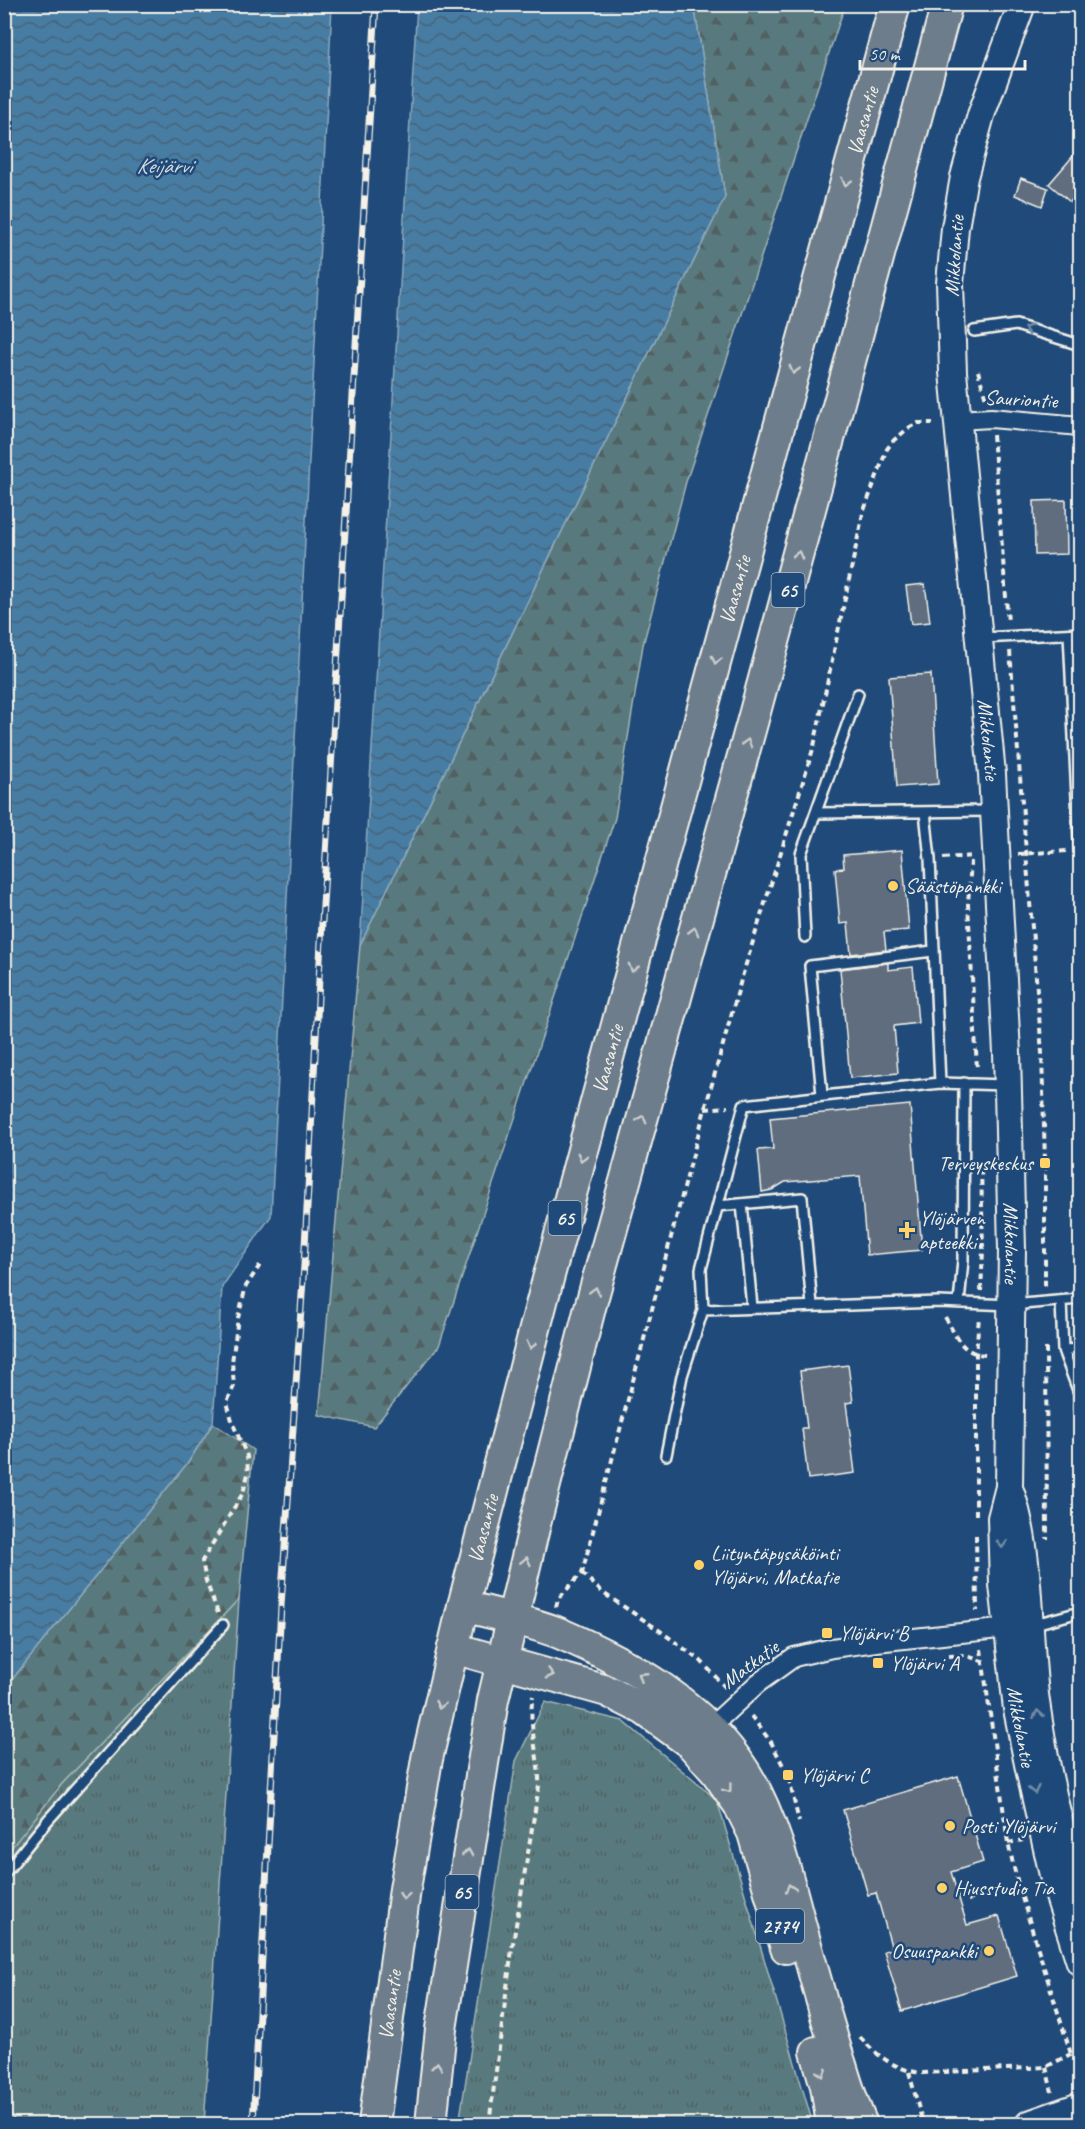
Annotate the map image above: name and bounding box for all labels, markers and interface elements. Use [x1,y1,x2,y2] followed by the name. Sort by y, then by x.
[860,33,1025,71] scale bar
[869,43,902,65] text: 50 m
[841,83,885,158] street label: Vaasantie
[137,152,197,180] water label: Keijärvi
[841,176,853,187] one-way arrow
[938,213,970,297] street label: Mikkolantie
[1023,324,1034,336] one-way arrow
[789,365,802,375] one-way arrow
[984,384,1059,414] street label: Sauriontie
[790,550,803,560] one-way arrow
[713,552,757,627] street label: Vaasantie
[772,573,804,607] road number: 65
[711,654,723,665] one-way arrow
[972,698,1005,782] street label: Mikkolantie
[740,739,752,749] one-way arrow
[905,873,1004,899] place label: Säästöpankki
[886,879,900,893] marker: Säästöpankki
[687,926,699,937] one-way arrow
[627,963,640,973] one-way arrow
[586,1021,630,1096] street label: Vaasantie
[635,1114,647,1125] one-way arrow
[938,1150,1035,1176] place label: Terveyskeskus
[576,1151,589,1161] one-way arrow
[1038,1156,1052,1170] marker: Terveyskeskus
[548,1201,582,1235] road number: 65
[998,1202,1025,1285] street label: Mikkolantie
[919,1205,986,1255] place label: Ylöjärven apteekki
[900,1223,914,1237] marker: Ylöjärven apteekki
[587,1286,600,1296] one-way arrow
[525,1340,538,1350] one-way arrow
[462,1490,505,1566] street label: Vaasantie
[711,1540,842,1590] place label: Liityntäpysäköinti Ylöjärvi, Matkatie
[996,1540,1008,1549] one-way arrow
[518,1557,531,1567] one-way arrow
[692,1558,706,1572] marker: Liityntäpysäköinti Ylöjärvi, Matkatie
[839,1620,911,1646] place label: Ylöjärvi B
[820,1626,834,1640] marker: Ylöjärvi B
[716,1633,786,1694] street label: Matkatie
[890,1650,961,1676] place label: Ylöjärvi A
[871,1656,885,1670] marker: Ylöjärvi A
[544,1667,555,1679] one-way arrow
[637,1672,648,1683] one-way arrow
[1002,1685,1042,1770] street label: Mikkolantie
[434,1699,447,1709] one-way arrow
[1033,1710,1045,1719] one-way arrow
[800,1762,871,1788] place label: Ylöjärvi C
[781,1768,795,1782] marker: Ylöjärvi C
[721,1783,732,1794] one-way arrow
[1026,1785,1039,1795] one-way arrow
[962,1813,1058,1839] place label: Posti Ylöjärvi
[943,1819,957,1833] marker: Posti Ylöjärvi
[461,1848,474,1858] one-way arrow
[446,1875,478,1909] road number: 65
[954,1875,1056,1901] place label: Hiusstudio Tia
[935,1881,949,1895] marker: Hiusstudio Tia
[785,1883,797,1894] one-way arrow
[399,1892,411,1901] one-way arrow
[756,1909,804,1943] road number: 2774
[891,1938,980,1964] place label: Osuuspankki
[982,1944,996,1958] marker: Osuuspankki
[372,1968,407,2041] street label: Vaasantie
[430,2062,443,2071] one-way arrow
[815,2067,827,2078] one-way arrow

